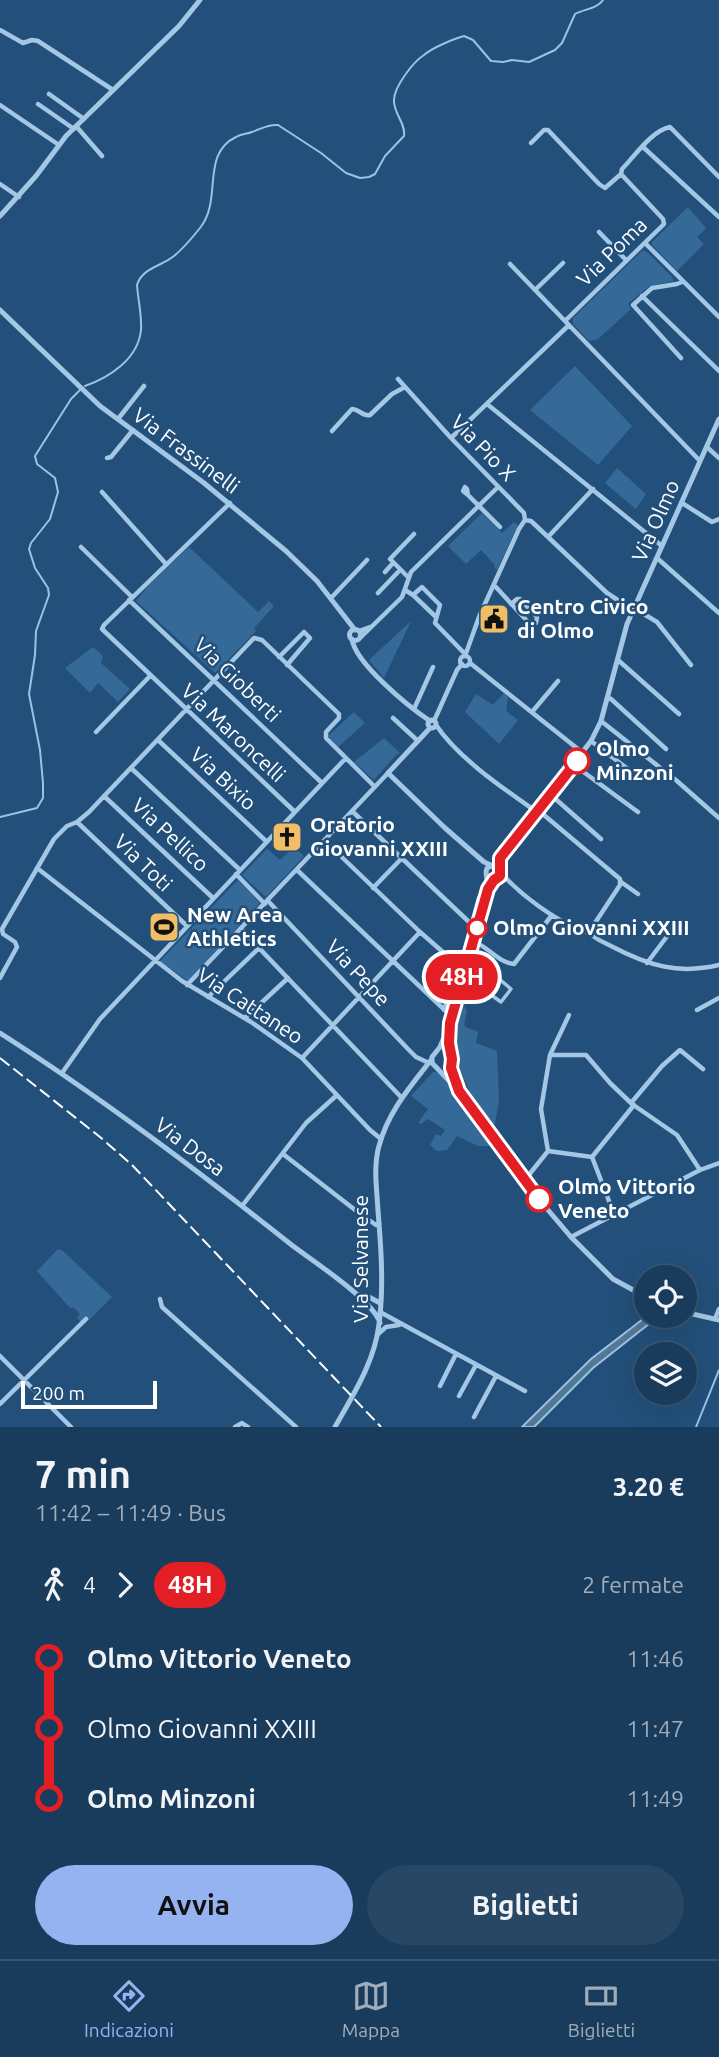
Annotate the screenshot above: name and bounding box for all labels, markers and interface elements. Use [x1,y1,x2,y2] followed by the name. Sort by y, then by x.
[571,212,651,291] street label: Via Poma
[129,402,245,498] street label: Via Frassinelli
[446,409,521,485] street label: Via Pio X
[626,476,684,565] street label: Via Olmo
[517,594,648,642] place label: Centro Civico di Olmo
[477,602,511,636] public building icon: Centro Civico di Olmo
[189,632,286,727] street label: Via Gioberti
[177,678,291,787] street label: Via Maroncelli
[596,736,674,784] place label: Olmo Minzoni
[186,742,262,815] street label: Via Bixio
[564,748,590,774] marker: Olmo Minzoni
[127,793,214,876] street label: Via Pellico
[310,812,448,860] place label: Oratorio Giovanni XXIII
[270,820,304,854] church icon: Oratorio Giovanni XXIII
[110,829,178,896] street label: Via Toti
[187,902,283,950] place label: New Area Athletics
[147,910,181,944] sports icon: New Area Athletics
[493,915,690,939] place label: Olmo Giovanni XXIII
[467,918,487,938] marker: Olmo Giovanni XXIII
[322,934,396,1011] street label: Via Pepe
[422,954,502,1000] line badge: 48H
[193,962,308,1048] street label: Via Cattaneo
[440,963,484,990] text: 48H
[151,1112,230,1180] street label: Via Dosa
[558,1174,695,1222] place label: Olmo Vittorio Veneto
[526,1186,552,1212] marker: Olmo Vittorio Veneto
[348,1195,372,1323] street label: Via Selvanese
[634,1265,697,1405] map controls
[634,1265,697,1328] button: locate
[634,1342,697,1405] button: layers
[21,1378,158,1410] scale bar
[32,1382,85,1404] text: 200 m
[35,1453,131,1495] text: 7 min
[613,1472,684,1501] text: 3.20 €
[35,1500,226,1525] text: 11:42 – 11:49 · Bus
[35,1566,73,1604] icon: walk
[106,1566,144,1604] icon: forward
[168,1571,212,1598] text: 48H
[83,1572,96,1597] text: 4
[582,1572,684,1597] text: 2 fermate
[87,1644,352,1673] text: Olmo Vittorio Veneto
[626,1646,684,1671] text: 11:46
[87,1714,317,1743] text: Olmo Giovanni XXIII
[626,1716,684,1741] text: 11:47
[87,1784,256,1813] text: Olmo Minzoni
[626,1786,684,1811] text: 11:49
[35,1865,353,1945] button: Avvia
[367,1865,684,1945] button: Biglietti
[84,1977,174,2041] tab: Indicazioni
[342,1977,400,2041] tab: Mappa
[568,1977,635,2041] tab: Biglietti

